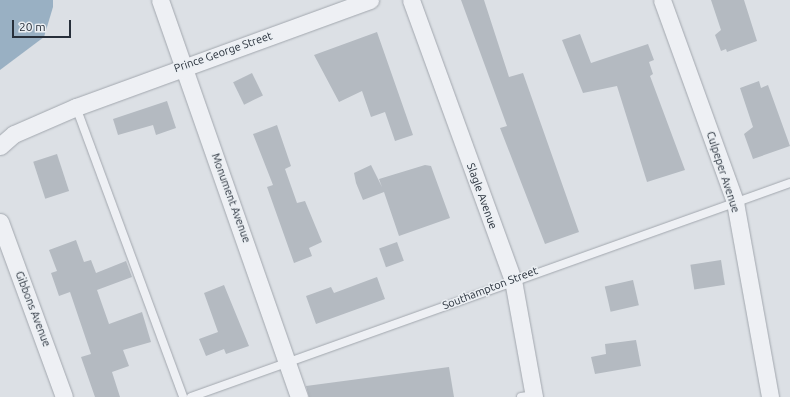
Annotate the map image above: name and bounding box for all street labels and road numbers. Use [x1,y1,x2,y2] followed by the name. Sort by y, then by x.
[172,29,274,75] street label: Prince George Street
[704,130,742,214] street label: Culpeper Avenue
[209,151,253,245] street label: Monument Avenue
[464,161,500,231] street label: Slagle Avenue
[441,264,539,312] street label: Southampton Street
[13,269,53,349] street label: Gibbons Avenue

